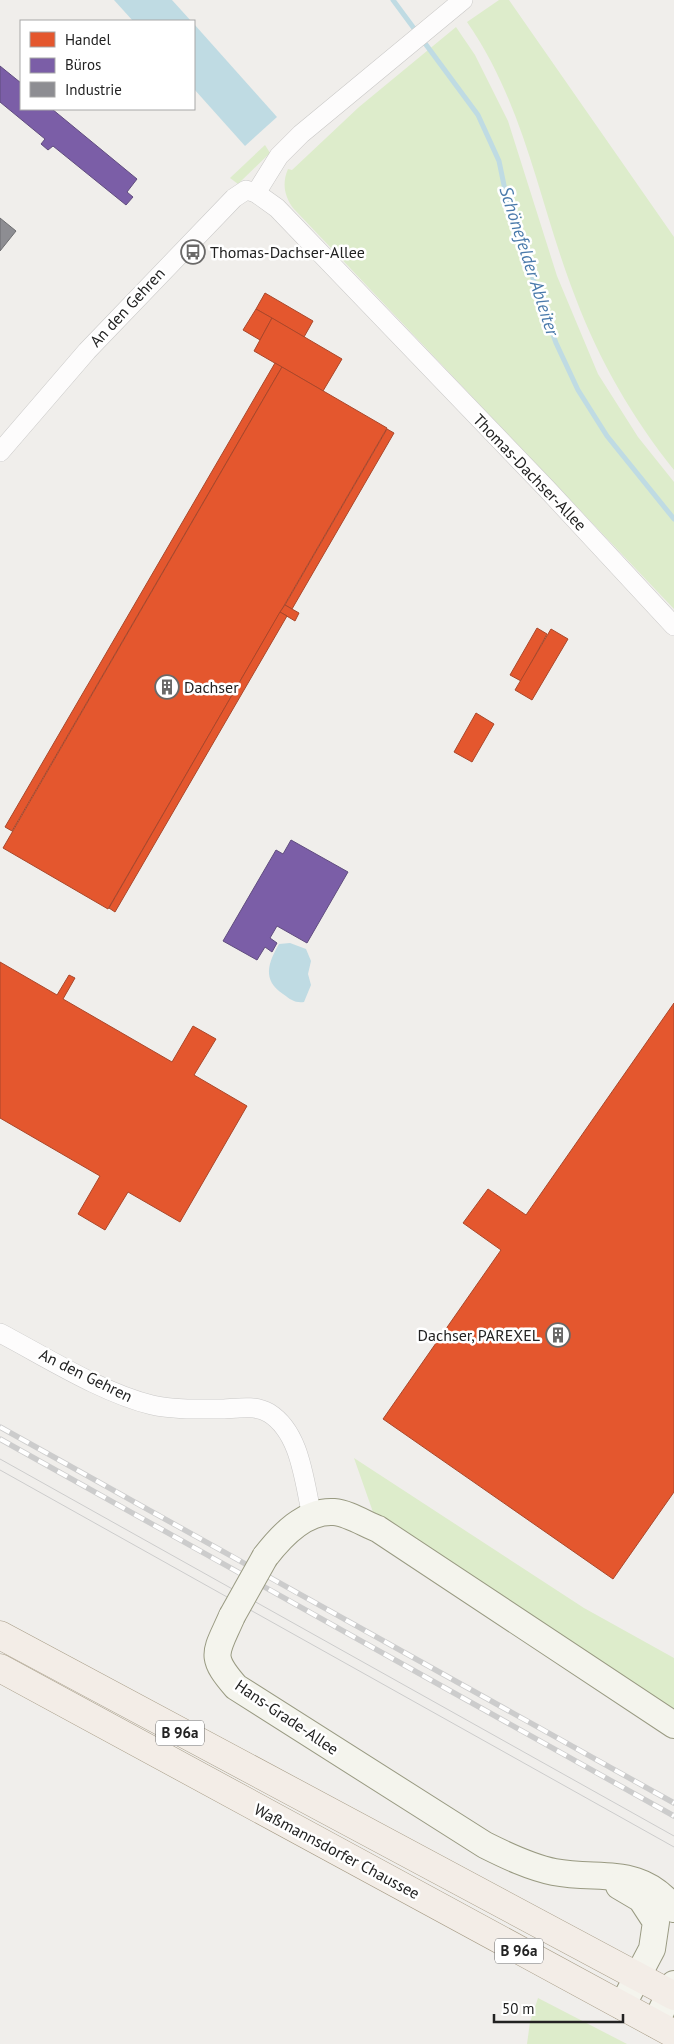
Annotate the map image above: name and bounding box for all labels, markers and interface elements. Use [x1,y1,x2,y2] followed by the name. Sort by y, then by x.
[20,20,195,110] legend
[65,30,111,49] text: Handel
[65,55,101,74] text: Büros
[65,80,122,99] text: Industrie
[494,183,565,340] water label: Schönefelder Ableiter
[180,239,206,265] bus stop icon: Thomas-Dachser-Allee
[210,242,365,262] place label: Thomas-Dachser-Allee
[85,263,169,351] street label: An den Gehren
[469,409,591,535] street label: Thomas-Dachser-Allee
[154,674,180,700] building icon: Dachser
[184,677,239,697] place label: Dachser
[545,1322,571,1348] building icon: Dachser, PAREXEL
[418,1325,540,1345] place label: Dachser, PAREXEL
[36,1344,136,1406] street label: An den Gehren
[232,1675,342,1759] street label: Hans-Grade-Allee
[156,1720,204,1746] road number: B 96a
[251,1799,423,1903] street label: Waßmannsdorfer Chaussee
[495,1938,543,1964] road number: B 96a
[494,1992,623,2024] scale bar
[502,1999,535,2018] text: 50 m

